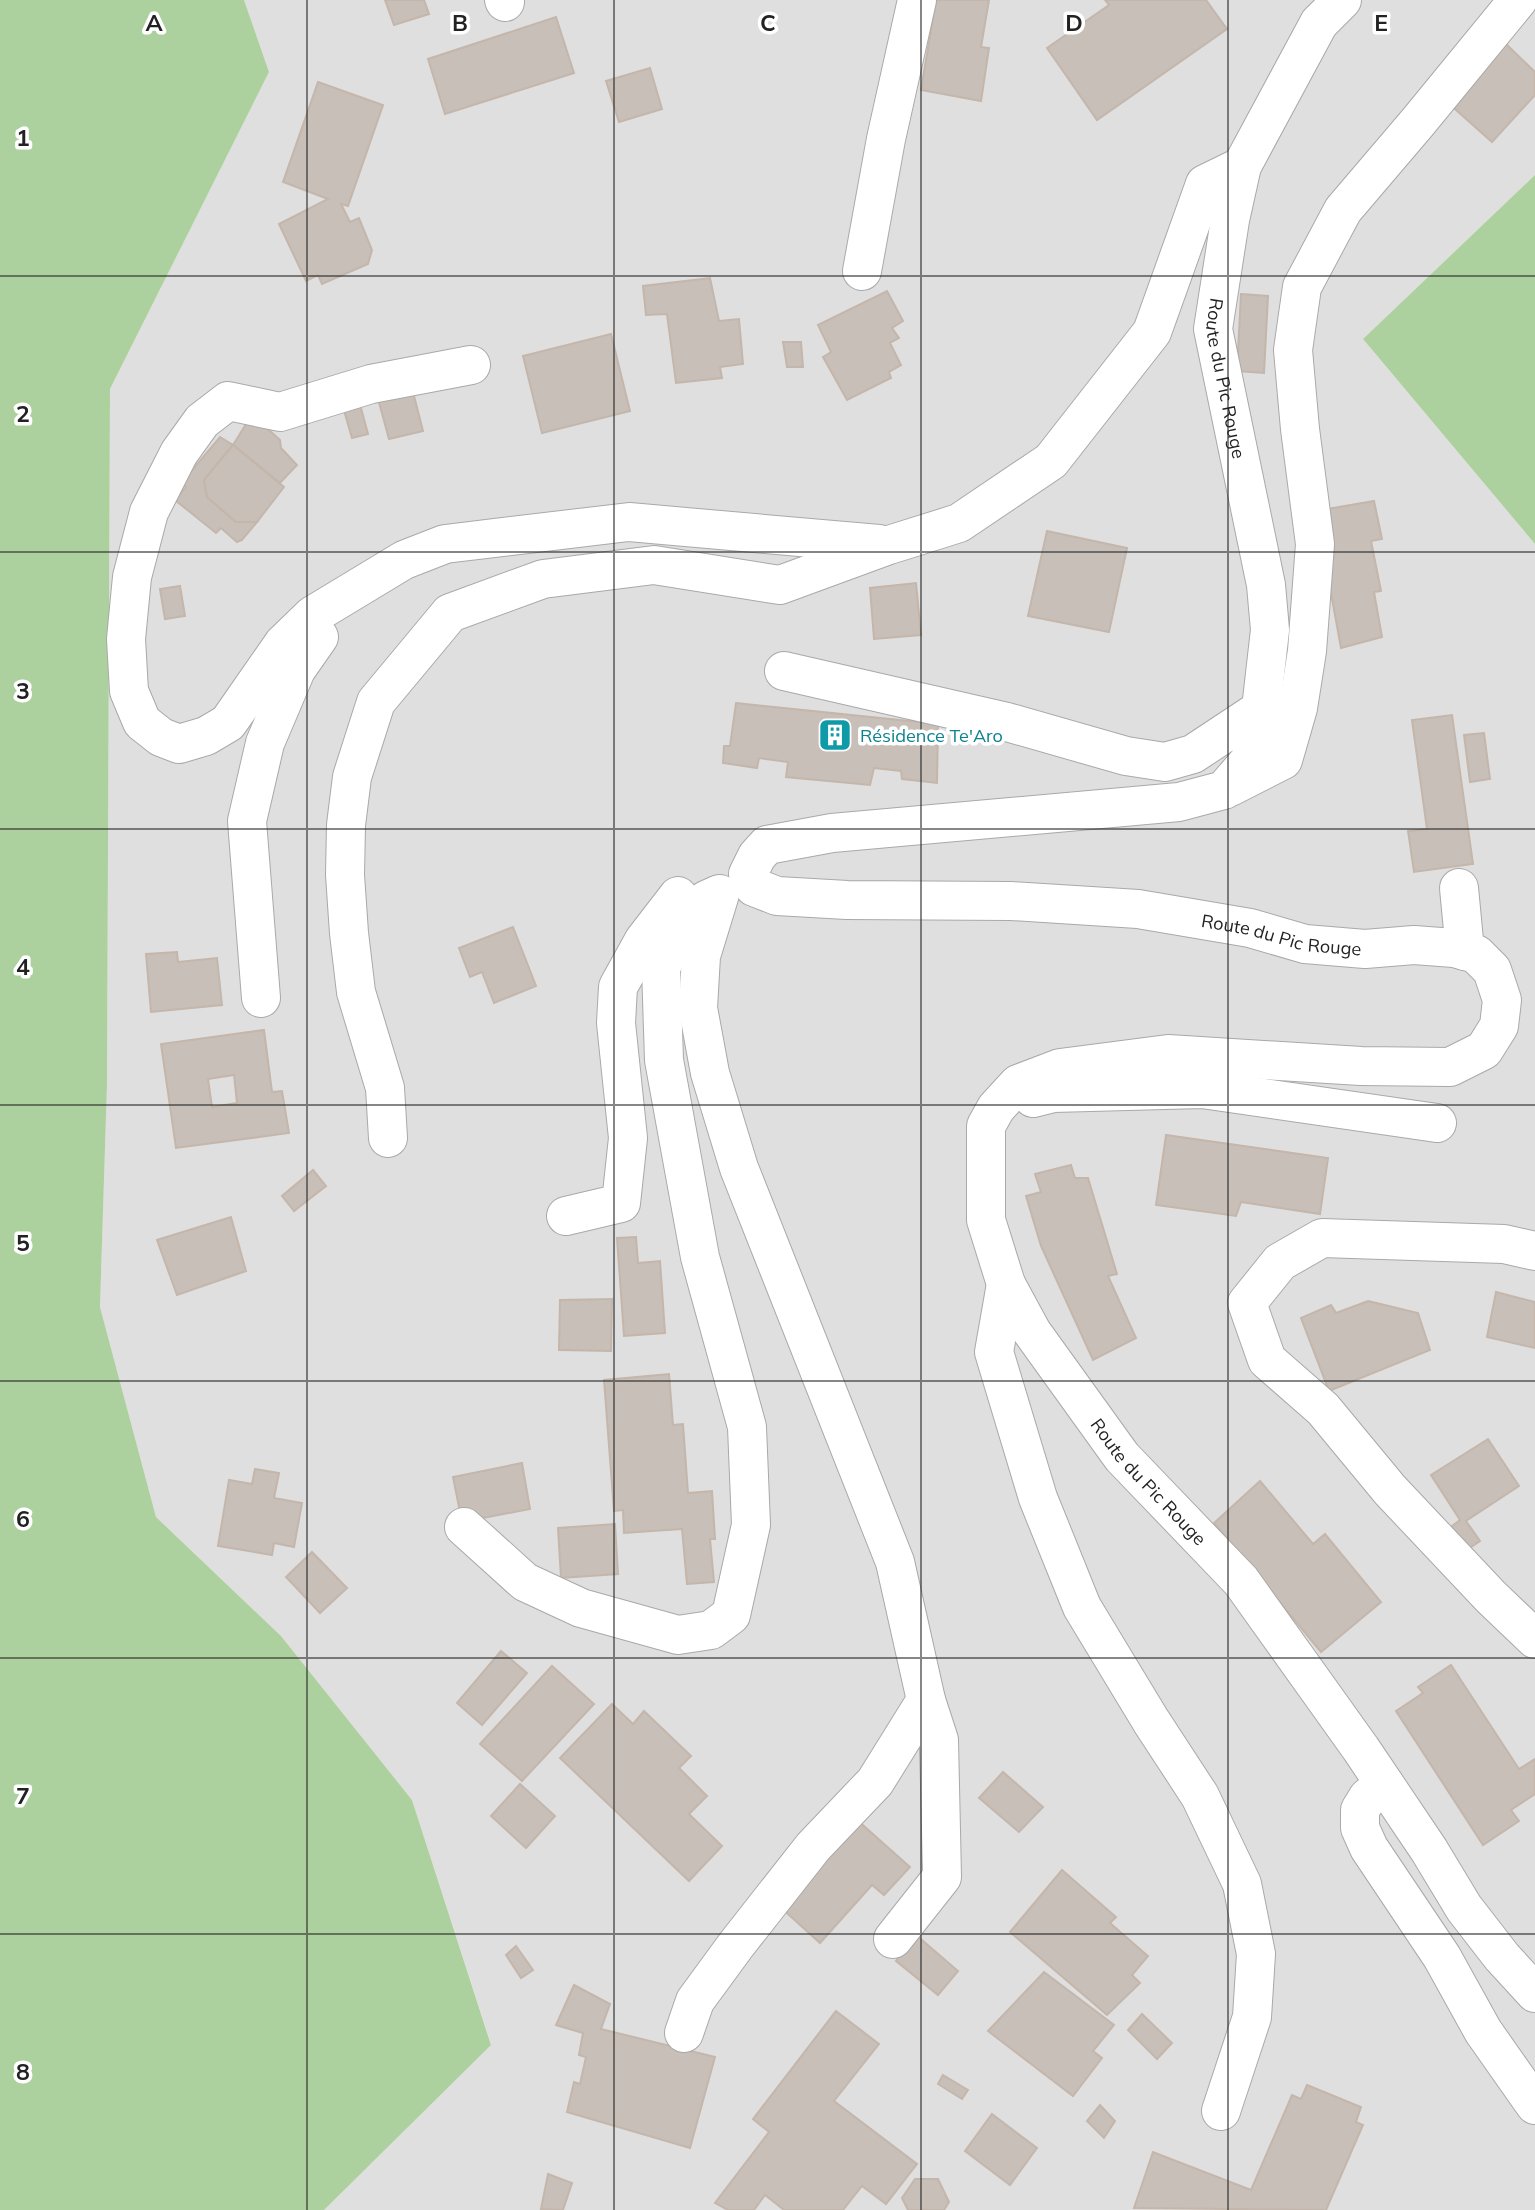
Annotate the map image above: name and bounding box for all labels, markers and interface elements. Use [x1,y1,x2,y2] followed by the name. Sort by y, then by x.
[145,8,163,37] text: A
[452,8,468,37] text: B
[760,8,776,37] text: C
[1065,8,1083,37] text: D
[1374,8,1388,37] text: E
[16,123,30,152] text: 1
[1201,297,1251,460] street label: Route du Pic Rouge
[16,399,30,428] text: 2
[16,676,30,705] text: 3
[816,716,854,754] building icon: Résidence Te'Aro
[860,724,1003,747] place label: Résidence Te'Aro
[1200,908,1362,960] street label: Route du Pic Rouge
[16,952,30,981] text: 4
[16,1228,30,1257] text: 5
[1086,1413,1212,1550] street label: Route du Pic Rouge
[16,1504,30,1533] text: 6
[16,1781,30,1810] text: 7
[16,2057,30,2086] text: 8

